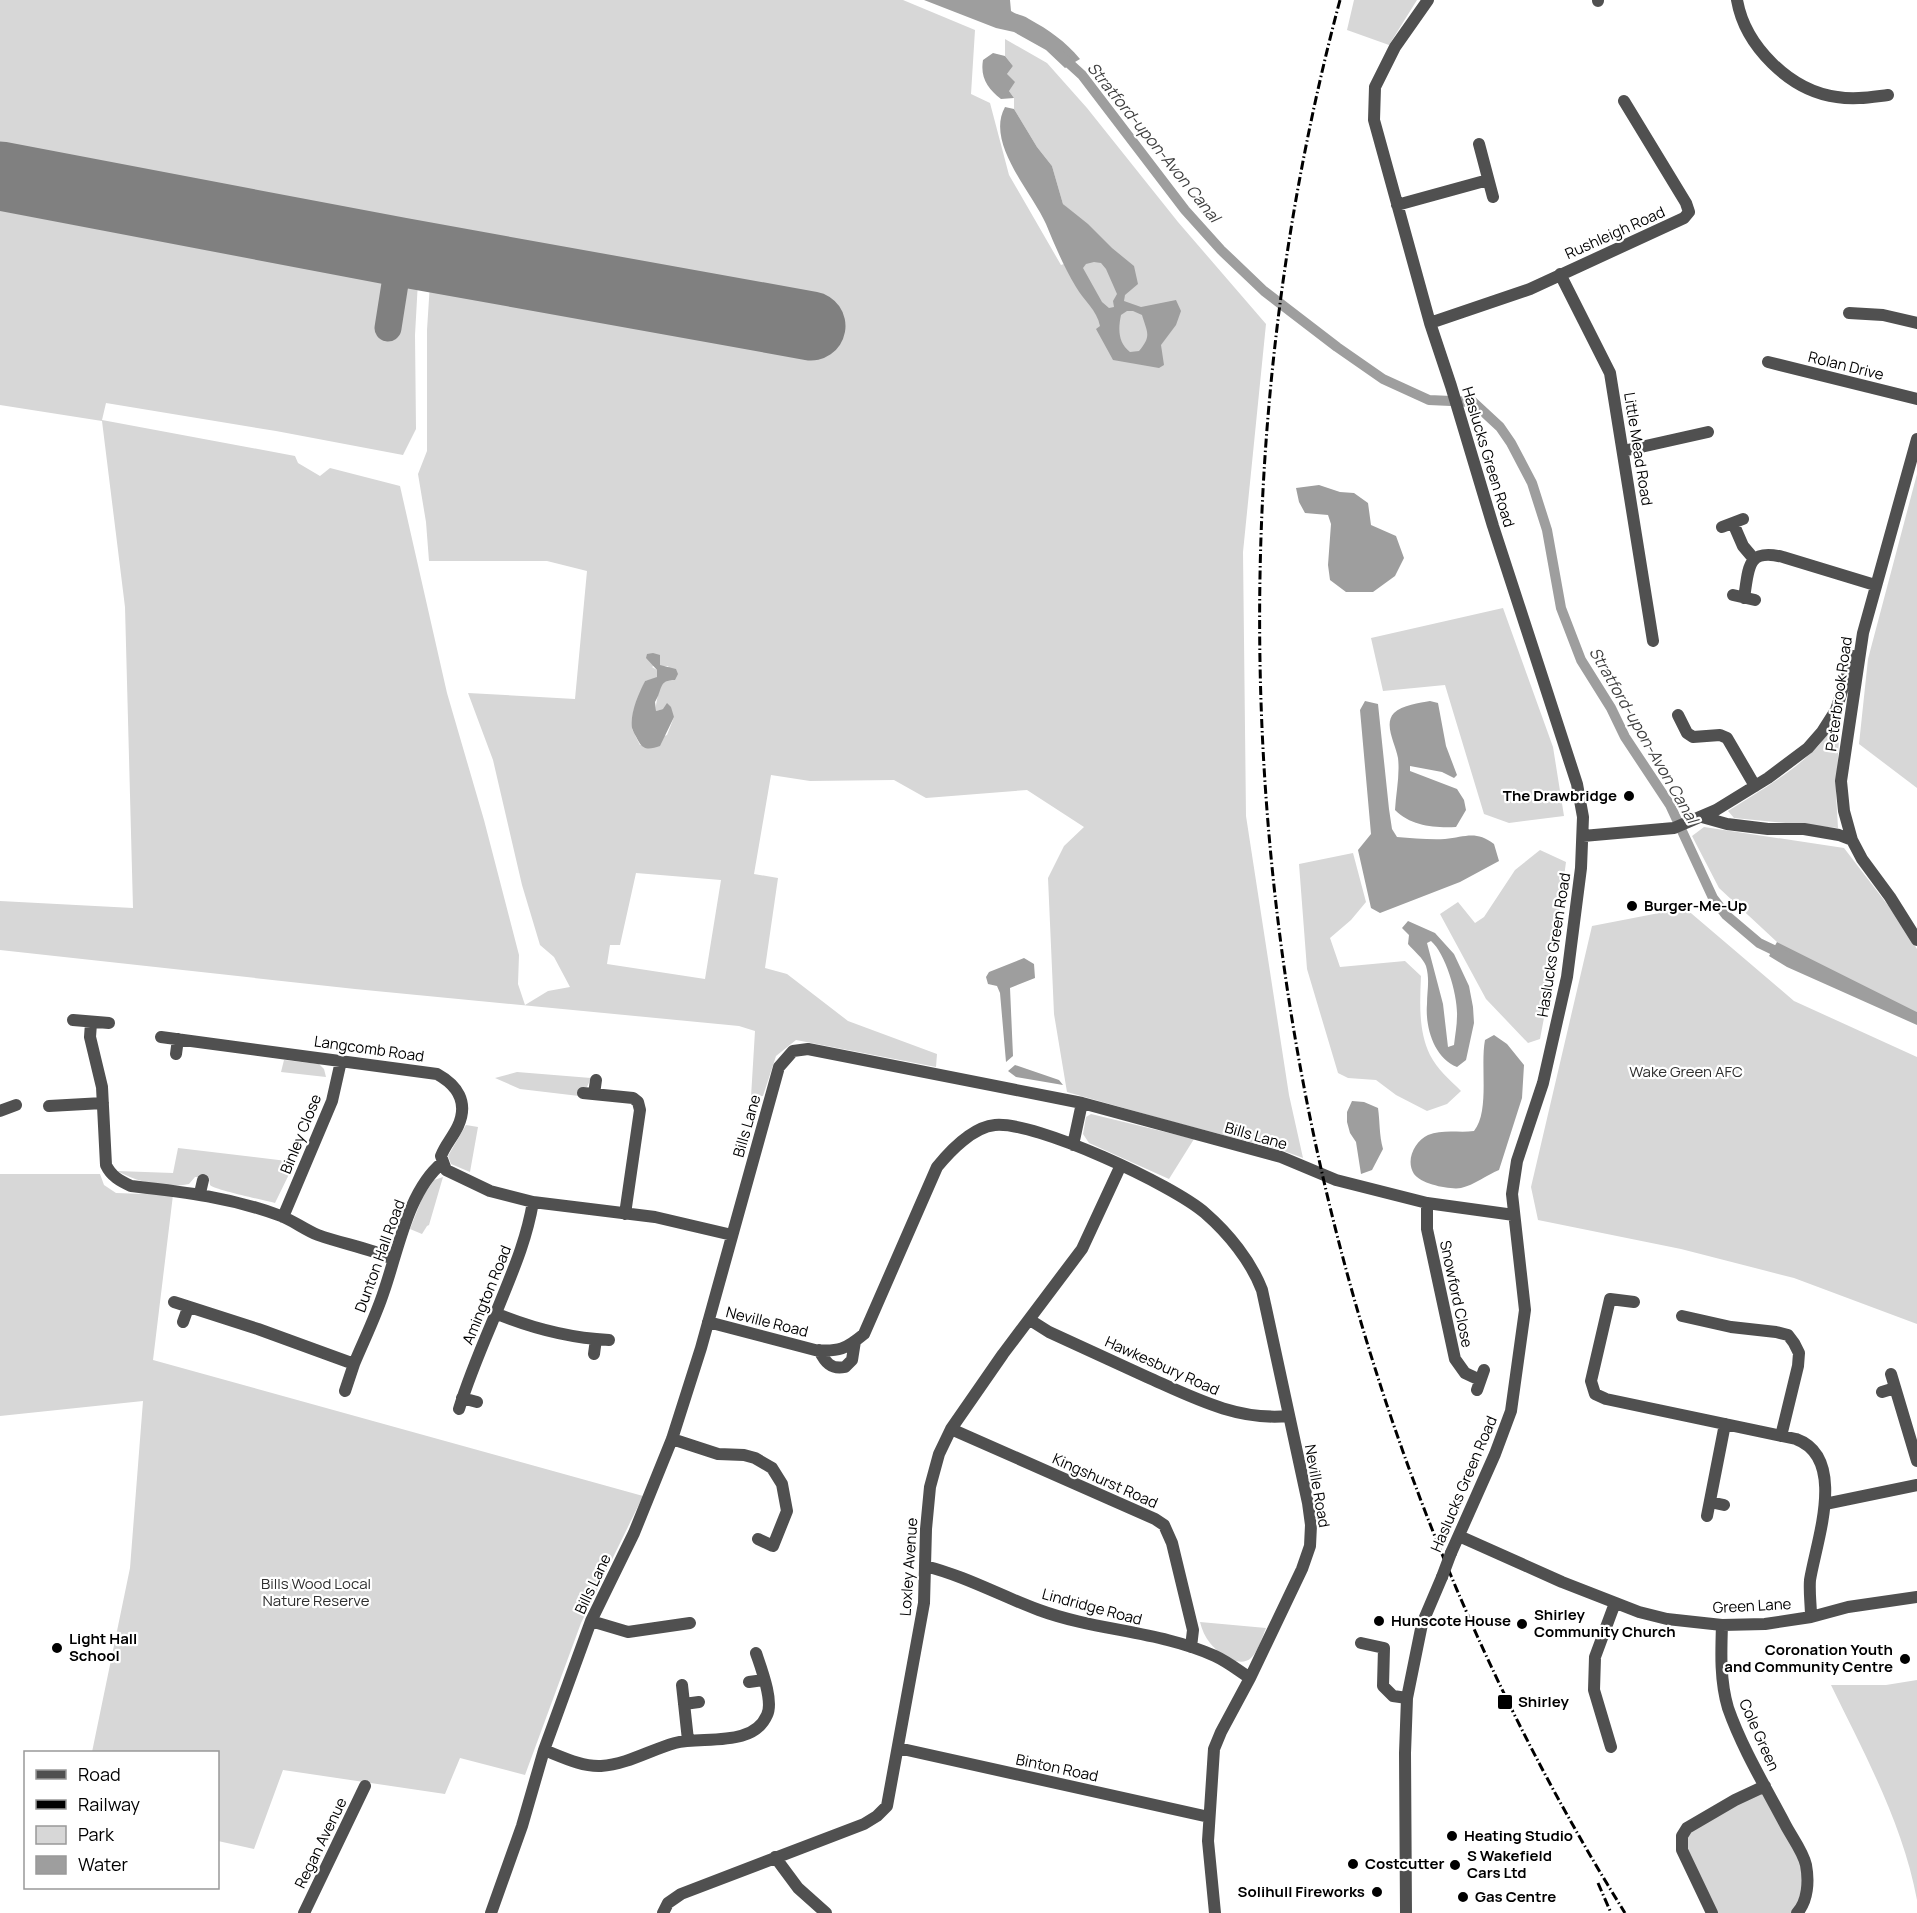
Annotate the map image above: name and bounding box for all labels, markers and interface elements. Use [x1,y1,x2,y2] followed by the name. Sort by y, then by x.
[1083,57,1227,228] water label: Stratford-upon-Avon Canal
[1562,201,1668,264] street label: Rushleigh Road
[1806,346,1886,385] street label: Rolan Drive
[1457,384,1520,530] street label: Haslucks Green Road
[1619,391,1658,507] street label: Little Mead Road
[1820,635,1857,753] street label: Peterbrook Road
[1584,643,1705,829] water label: Stratford-upon-Avon Canal
[1503,785,1617,806] place label: The Drawbridge
[1622,789,1636,803] marker: The Drawbridge
[1532,871,1575,1019] street label: Haslucks Green Road
[1644,895,1747,916] place label: Burger-Me-Up
[1625,899,1639,913] marker: Burger-Me-Up
[313,1030,425,1067] street label: Langcomb Road
[1629,1061,1743,1082] park label: Wake Green AFC
[275,1091,326,1177] street label: Binley Close
[728,1092,766,1160] street label: Bills Lane
[1222,1117,1290,1155] street label: Bills Lane
[349,1197,410,1315] street label: Dunton Hall Road
[1435,1238,1478,1350] street label: Snowford Close
[457,1242,516,1348] street label: Amington Road
[724,1301,811,1342] street label: Neville Road
[1102,1331,1223,1400] street label: Hawkesbury Road
[1425,1413,1502,1555] street label: Haslucks Green Road
[1300,1443,1335,1529] street label: Neville Road
[1049,1448,1161,1513] street label: Kingshurst Road
[895,1517,922,1617] street label: Loxley Avenue
[569,1550,616,1617] street label: Bills Lane
[261,1573,371,1611] park label: Bills Wood Local Nature Reserve
[1040,1583,1145,1630] street label: Lindridge Road
[1712,1593,1792,1618] street label: Green Lane
[1534,1604,1676,1642] place label: Shirley Community Church
[1391,1610,1511,1631] place label: Hunscote House
[1372,1614,1386,1628] marker: Hunscote House
[1515,1617,1529,1631] marker: Shirley Community Church
[69,1628,137,1666] place label: Light Hall School
[1724,1639,1893,1677] place label: Coronation Youth and Community Centre
[50,1641,64,1655] marker: Light Hall School
[1898,1652,1912,1666] marker: Coronation Youth and Community Centre
[1518,1691,1570,1712] place label: Shirley
[1496,1693,1514,1711] marker: Shirley
[1734,1695,1785,1774] street label: Cole Green
[1014,1749,1100,1786] street label: Binton Road
[24,1751,219,1889] legend
[78,1762,121,1786] text: Road
[78,1792,140,1816] text: Railway
[289,1794,352,1892] street label: Regan Avenue
[78,1822,115,1846] text: Park
[1464,1825,1573,1846] place label: Heating Studio
[1445,1829,1459,1843] marker: Heating Studio
[1467,1845,1552,1883] place label: S Wakefield Cars Ltd
[78,1852,128,1876] text: Water
[1365,1853,1445,1874] place label: Costcutter
[1346,1857,1360,1871] marker: Costcutter
[1448,1858,1462,1872] marker: S Wakefield Cars Ltd
[1238,1881,1365,1902] place label: Solihull Fireworks
[1370,1885,1384,1899] marker: Solihull Fireworks
[1475,1886,1556,1907] place label: Gas Centre
[1456,1890,1470,1904] marker: Gas Centre

